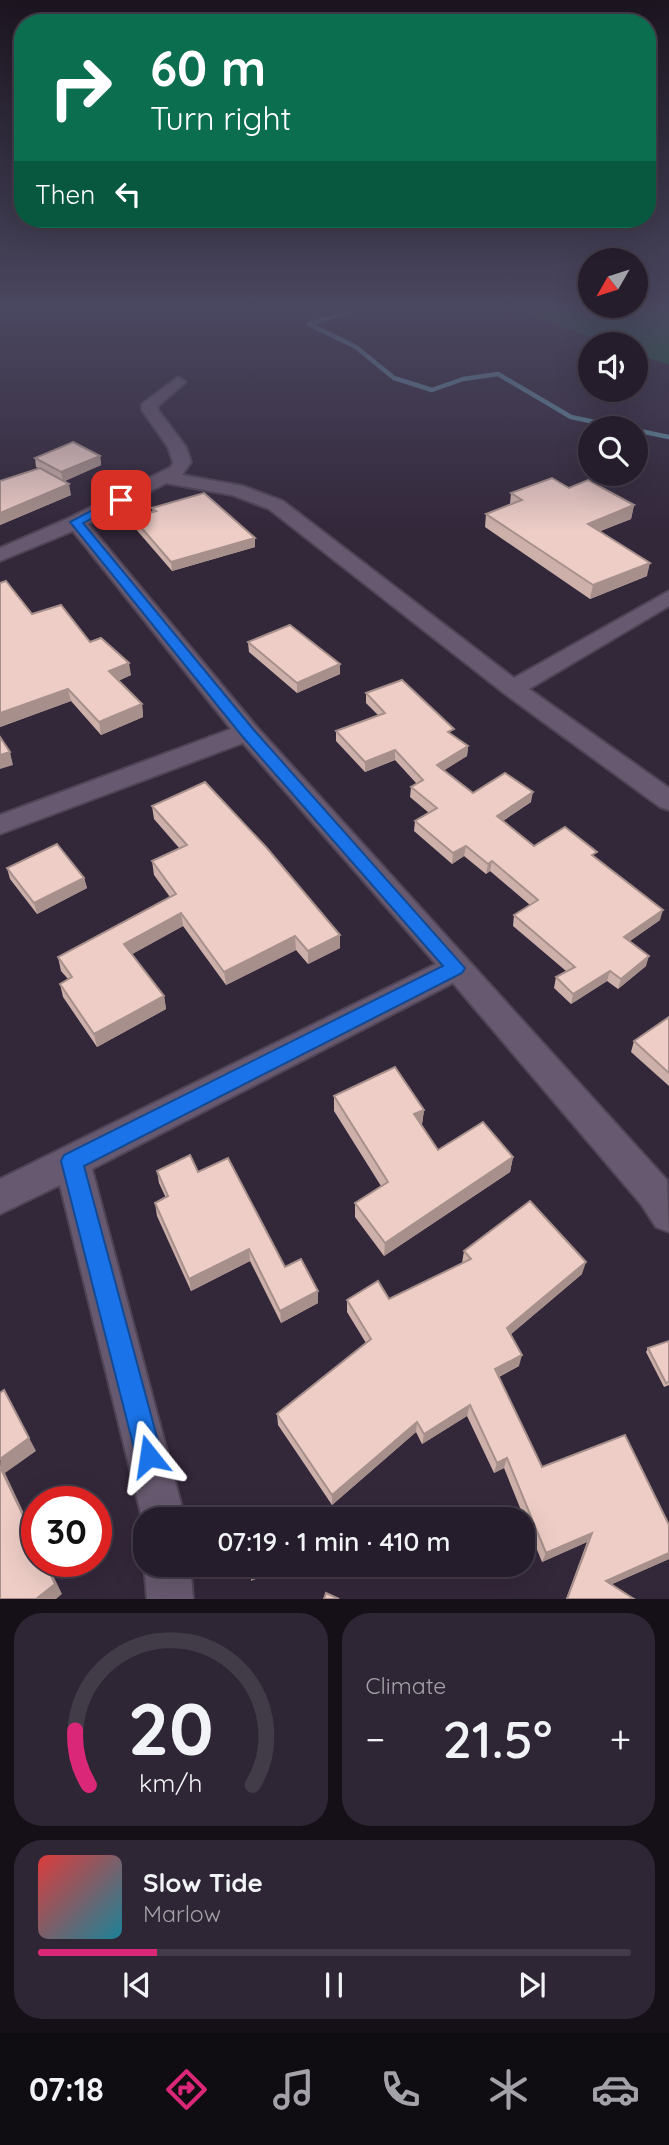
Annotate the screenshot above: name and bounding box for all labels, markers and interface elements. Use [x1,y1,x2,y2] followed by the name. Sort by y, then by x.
[150,37,266,98] text: 60 m
[35,42,126,133] icon: right
[150,98,291,138] text: Turn right
[109,175,147,213] icon: left
[35,178,95,211] text: Then
[578,248,648,318] north arrow
[578,248,648,486] map controls
[578,332,648,402] button: sound
[578,416,648,486] button: search
[91,470,151,530] pin
[102,481,140,519] icon: arrive
[112,1419,186,1493] position arrow
[21,1486,112,1577] speed limit sign: 30
[217,1525,451,1558] text: 07:19 · 1 min · 410 m
[366,1671,446,1700] text: Climate
[128,1683,214,1774] text: 20
[443,1706,552,1771] text: 21.5°
[366,1715,385,1763] text: −
[610,1715,631,1763] text: +
[139,1767,202,1798] text: km/h
[143,1866,263,1899] text: Slow Tide
[143,1899,221,1928] text: Marlow
[118,1966,156,2004] icon: previous
[315,1966,353,2004] icon: pause
[513,1966,551,2004] icon: next
[162,2065,211,2114] icon: directions
[269,2065,318,2114] icon: music
[376,2065,425,2114] icon: phone
[484,2065,533,2114] icon: climate
[591,2065,640,2114] icon: car
[29,2069,104,2109] text: 07:18

